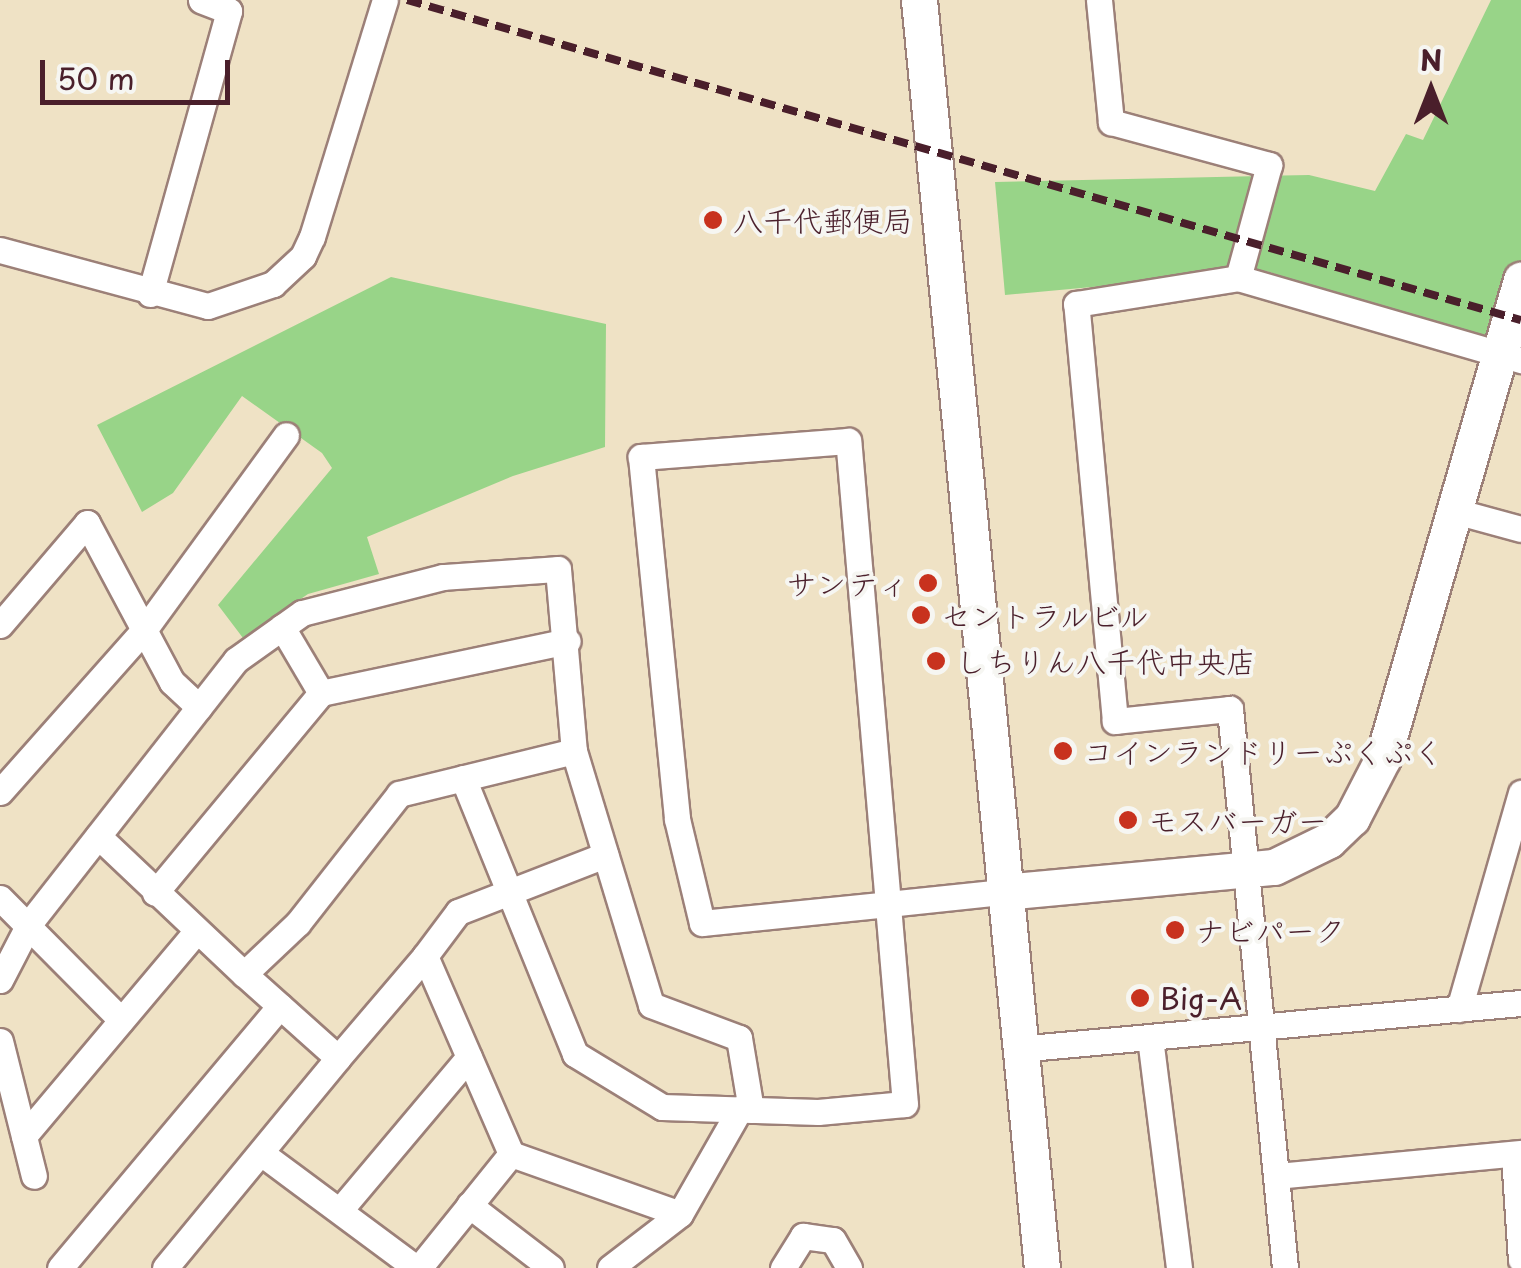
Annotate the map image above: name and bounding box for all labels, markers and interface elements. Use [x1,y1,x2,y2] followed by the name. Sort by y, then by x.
[1420,38,1442,81] text: N
[45,40,235,102] scale bar
[1381,40,1481,140] north arrow
[57,55,135,100] text: 50 m
[733,202,913,238] place label: 八千代郵便局
[702,209,724,231] marker: 八千代郵便局
[788,565,908,601] place label: サンティ
[917,572,939,594] marker: サンティ
[941,597,1151,633] place label: セントラルビル
[910,604,932,626] marker: セントラルビル
[956,643,1256,679] place label: しちりん八千代中央店
[925,650,947,672] marker: しちりん八千代中央店
[1083,733,1443,769] place label: コインランドリーぷくぷく
[1052,740,1074,762] marker: コインランドリーぷくぷく
[1148,802,1328,838] place label: モスバーガー
[1117,809,1139,831] marker: モスバーガー
[1195,912,1345,948] place label: ナビパーク
[1164,919,1186,941] marker: ナビパーク
[1160,980,1242,1016] place label: Big-A
[1129,987,1151,1009] marker: Big-A

